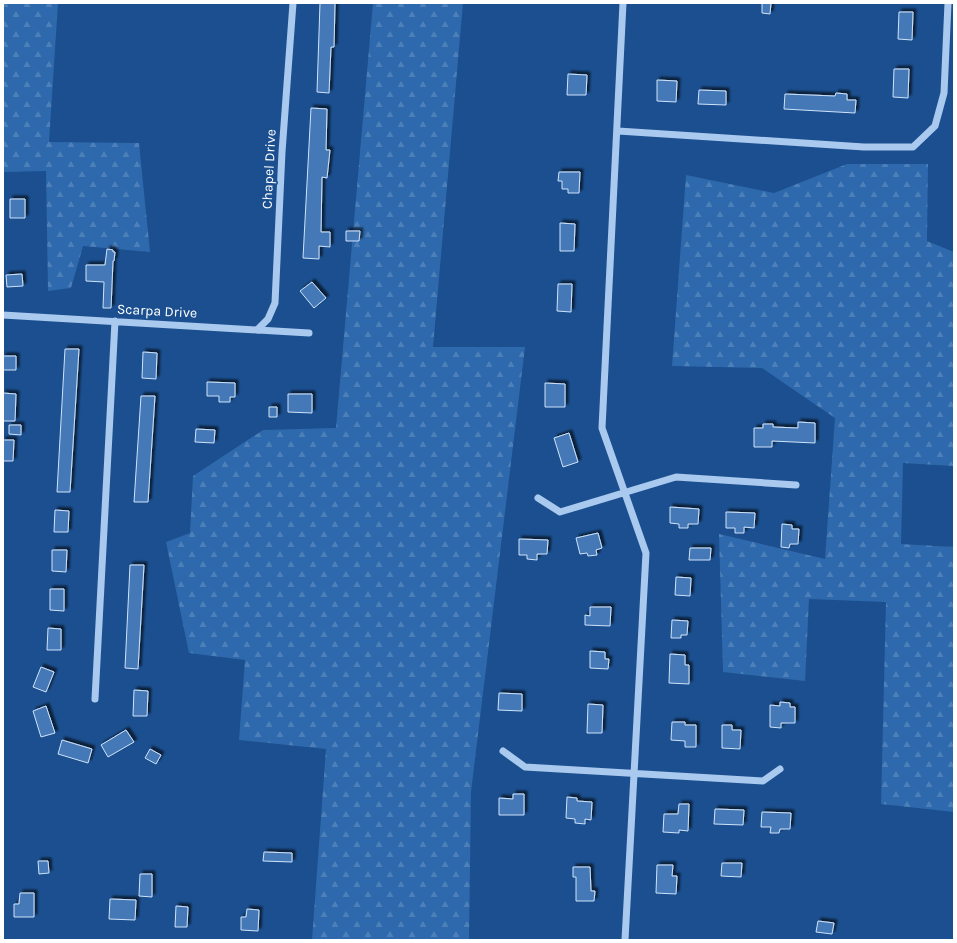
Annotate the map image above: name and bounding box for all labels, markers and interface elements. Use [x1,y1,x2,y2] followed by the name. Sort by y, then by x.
[258,129,280,209] street label: Chapel Drive
[116,300,198,322] street label: Scarpa Drive

